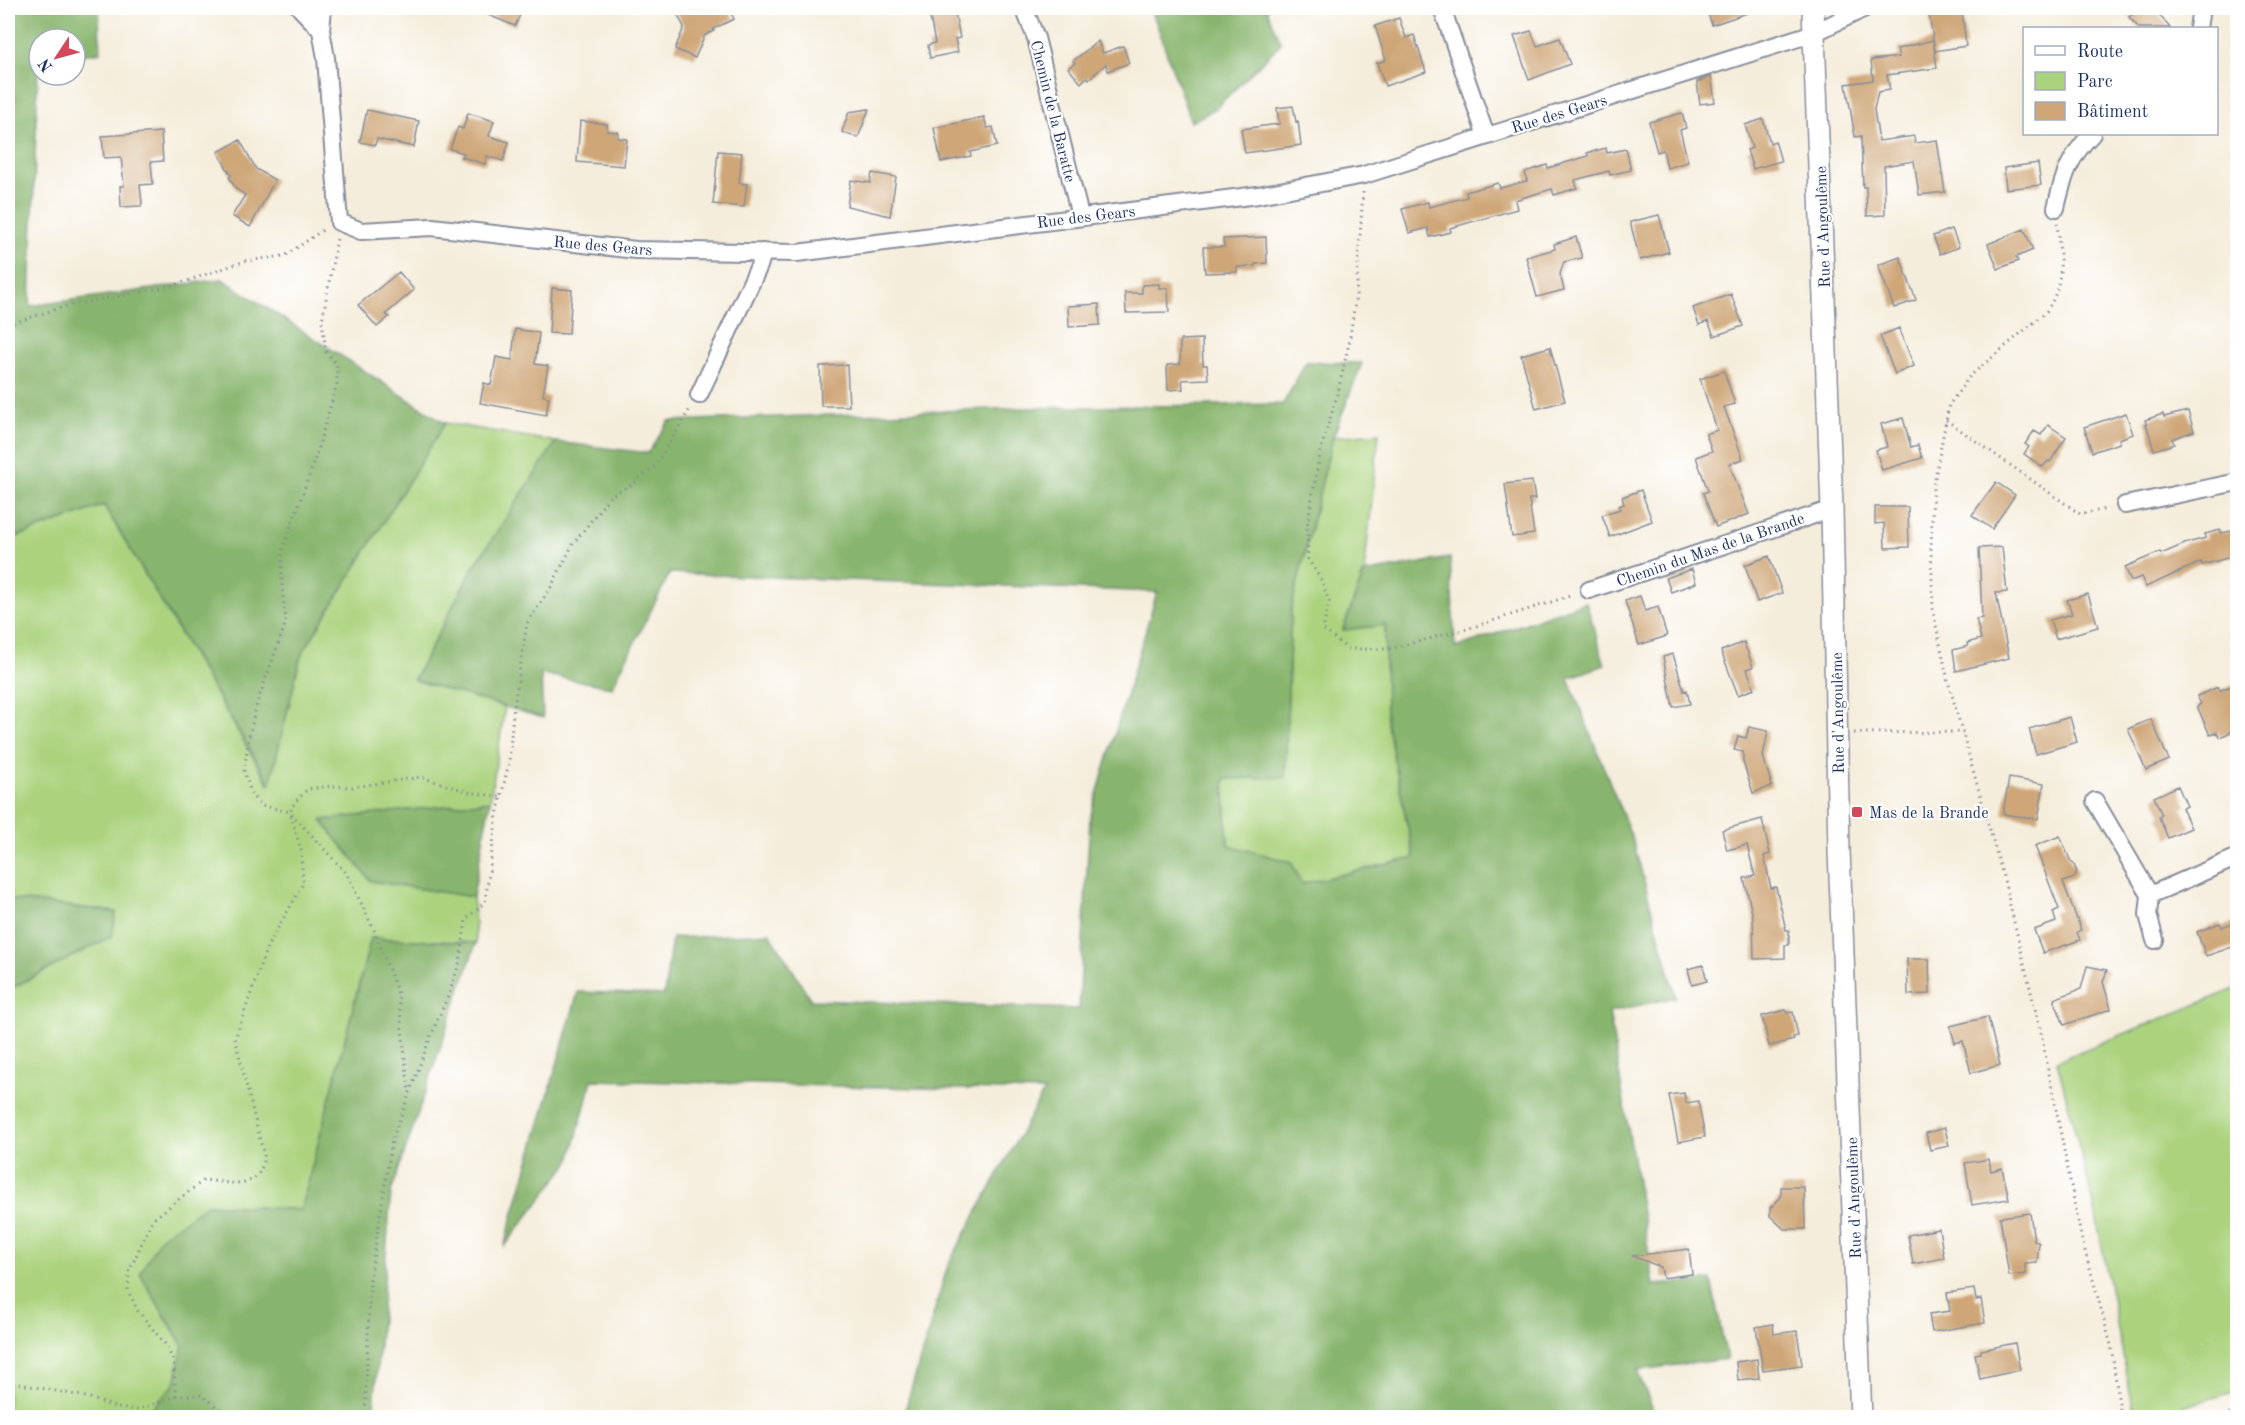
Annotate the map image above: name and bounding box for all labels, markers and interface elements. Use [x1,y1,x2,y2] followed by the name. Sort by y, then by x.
[27,27,87,87] north arrow
[2023,27,2218,135] legend
[1027,39,1077,184] street label: Chemin de la Baratte
[2077,43,2123,61] text: Route
[36,54,57,74] text: N
[2077,73,2113,91] text: Parc
[1510,93,1609,137] street label: Rue des Gears
[2077,103,2148,121] text: Bâtiment
[1814,166,1834,288] street label: Rue d'Angoulême
[1036,204,1137,232] street label: Rue des Gears
[553,235,653,259] street label: Rue des Gears
[1615,511,1807,591] street label: Chemin du Mas de la Brande
[1830,652,1848,774] street label: Rue d'Angoulême
[1850,805,1864,819] marker: Mas de la Brande
[1869,806,1989,822] place label: Mas de la Brande
[1845,1137,1865,1259] street label: Rue d'Angoulême

